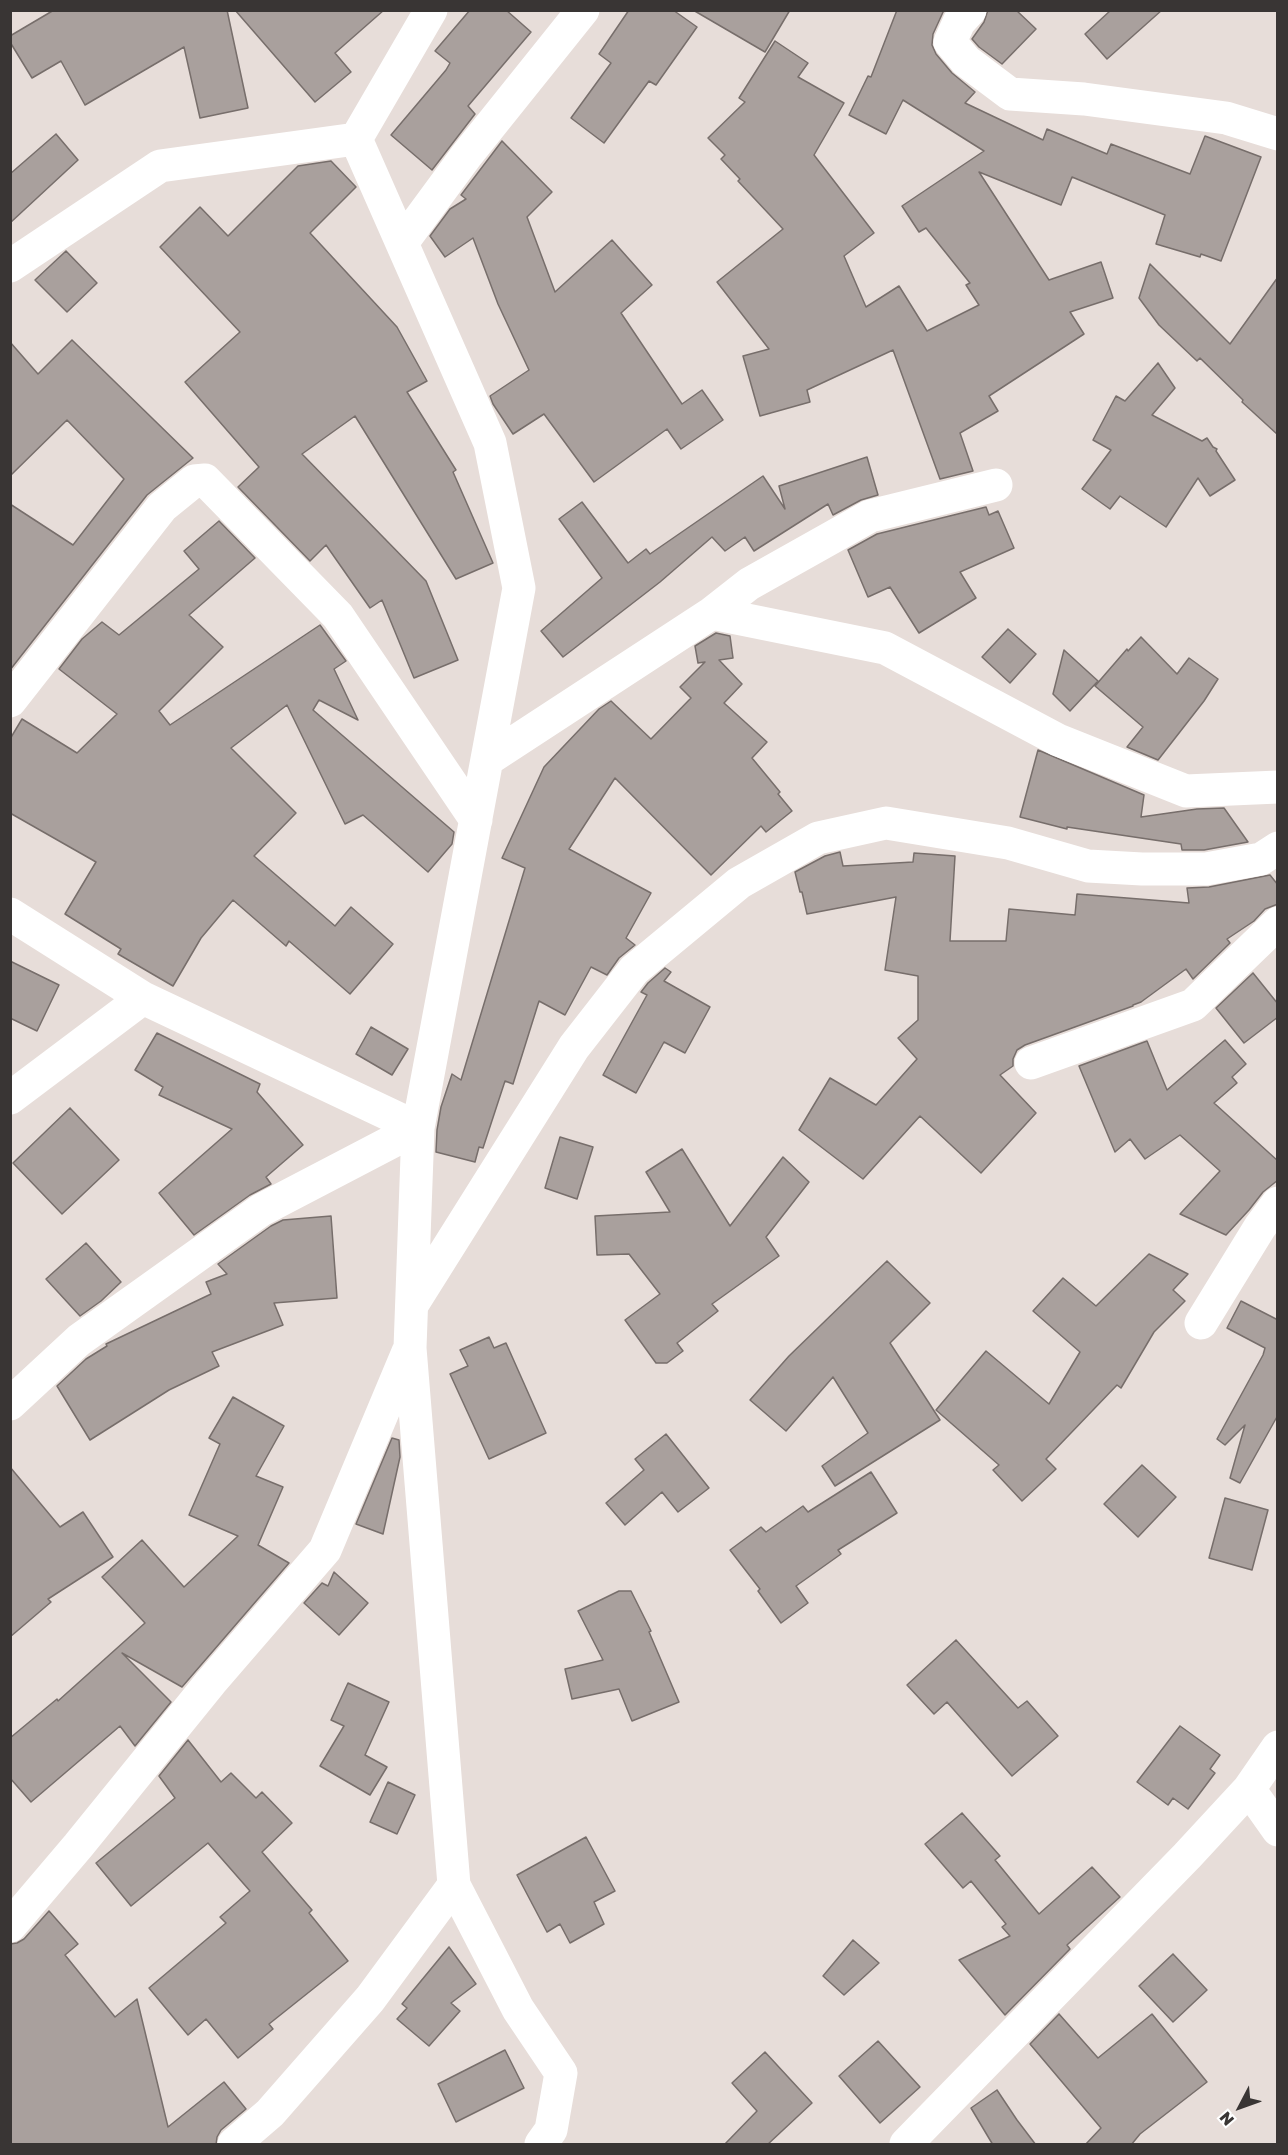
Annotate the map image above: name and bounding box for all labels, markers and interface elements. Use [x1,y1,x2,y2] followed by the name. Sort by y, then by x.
[1210,2077,1270,2137] north arrow
[1215,2108,1238,2130] text: N

